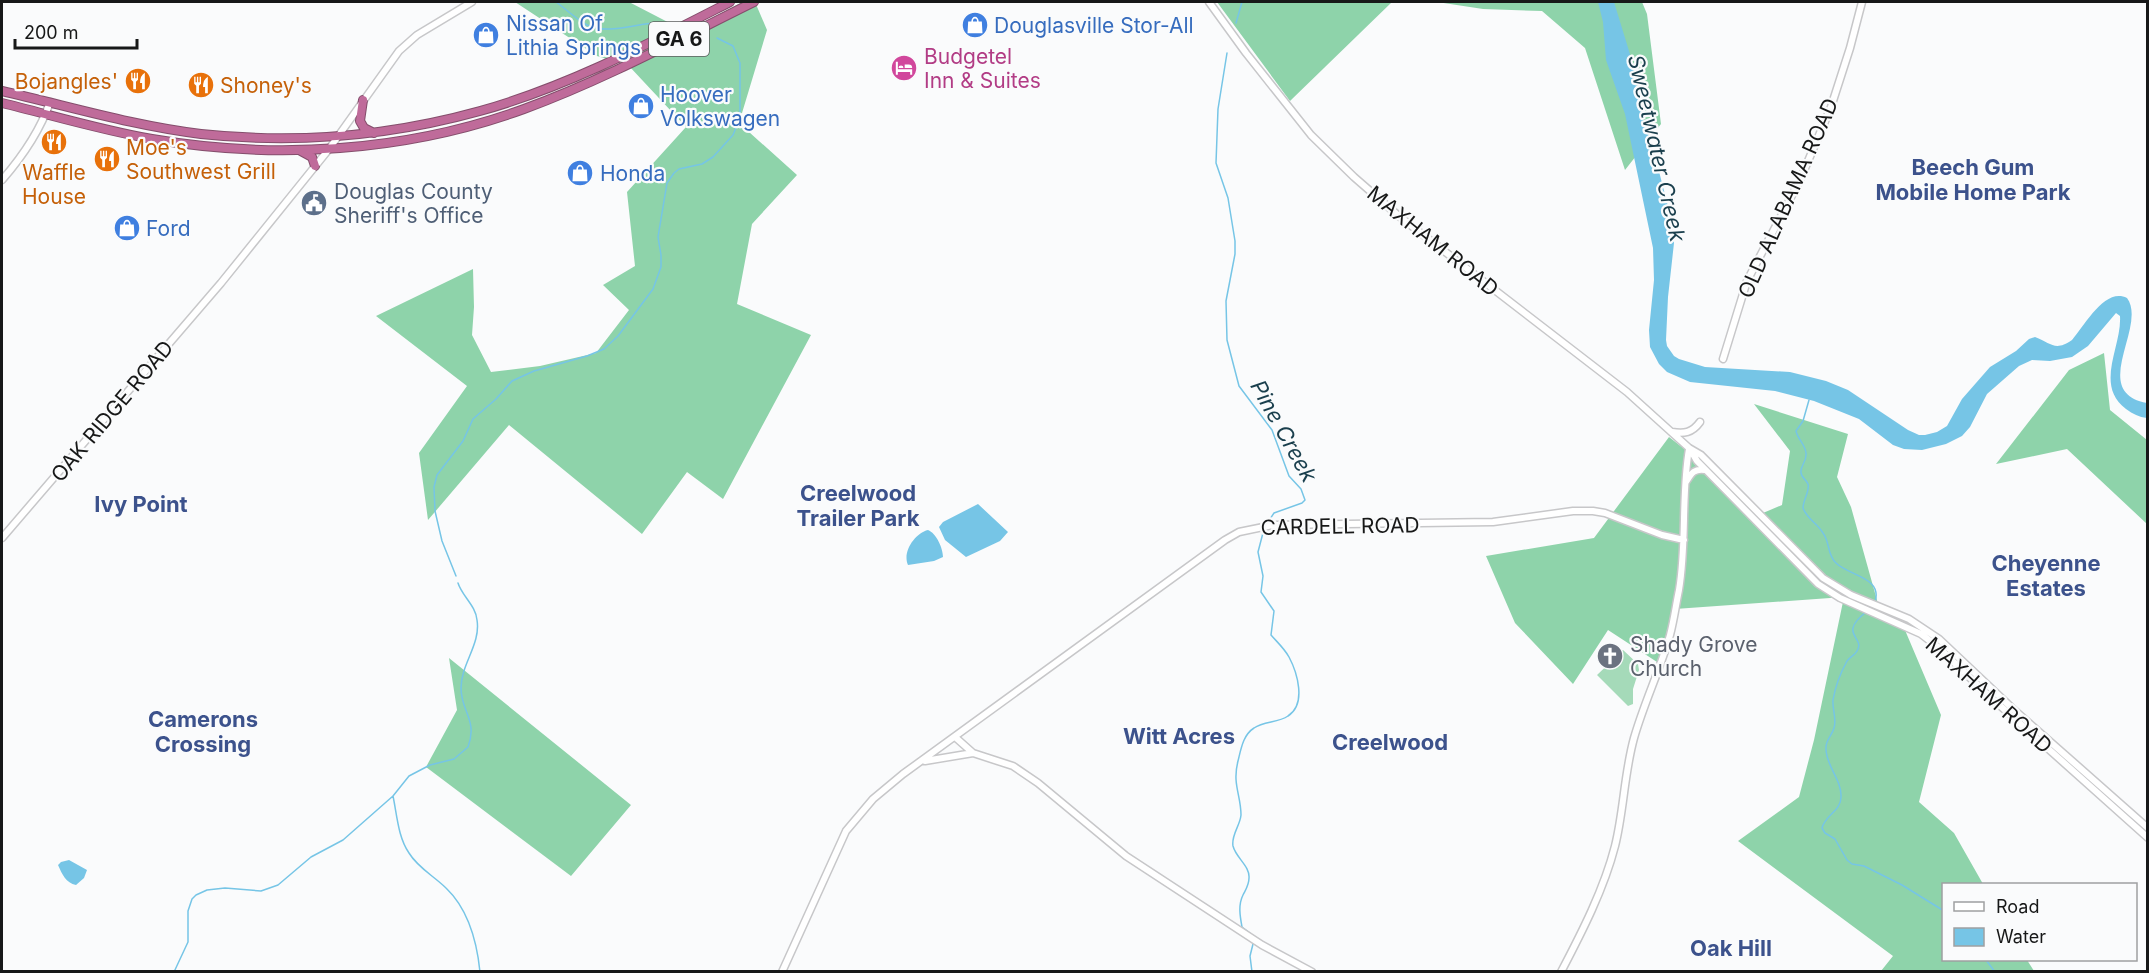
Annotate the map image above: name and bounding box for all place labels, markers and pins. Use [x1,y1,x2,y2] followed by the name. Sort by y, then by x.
[960,10,990,40] shop icon: Douglasville Stor-All
[506,11,641,60] place label: Nissan Of Lithia Springs
[994,13,1194,38] place label: Douglasville Stor-All
[471,20,501,50] shop icon: Nissan Of Lithia Springs
[924,44,1041,93] place label: Budgetel Inn & Suites
[889,53,919,83] hotel icon: Budgetel Inn & Suites
[123,66,153,96] restaurant icon: Bojangles'
[15,69,118,94] place label: Bojangles'
[186,70,216,100] restaurant icon: Shoney's
[220,73,312,98] place label: Shoney's
[660,82,780,131] place label: Hoover Volkswagen
[626,91,656,121] shop icon: Hoover Volkswagen
[39,127,69,157] restaurant icon: Waffle House
[126,135,276,184] place label: Moe's Southwest Grill
[92,144,122,174] restaurant icon: Moe's Southwest Grill
[565,158,595,188] shop icon: Honda
[22,160,86,209] place label: Waffle House
[600,161,665,186] place label: Honda
[334,179,493,228] place label: Douglas County Sheriff's Office
[299,188,329,218] public building icon: Douglas County Sheriff's Office
[112,213,142,243] shop icon: Ford
[146,216,191,241] place label: Ford
[1630,632,1757,681] place label: Shady Grove Church
[1595,641,1625,671] church icon: Shady Grove Church

